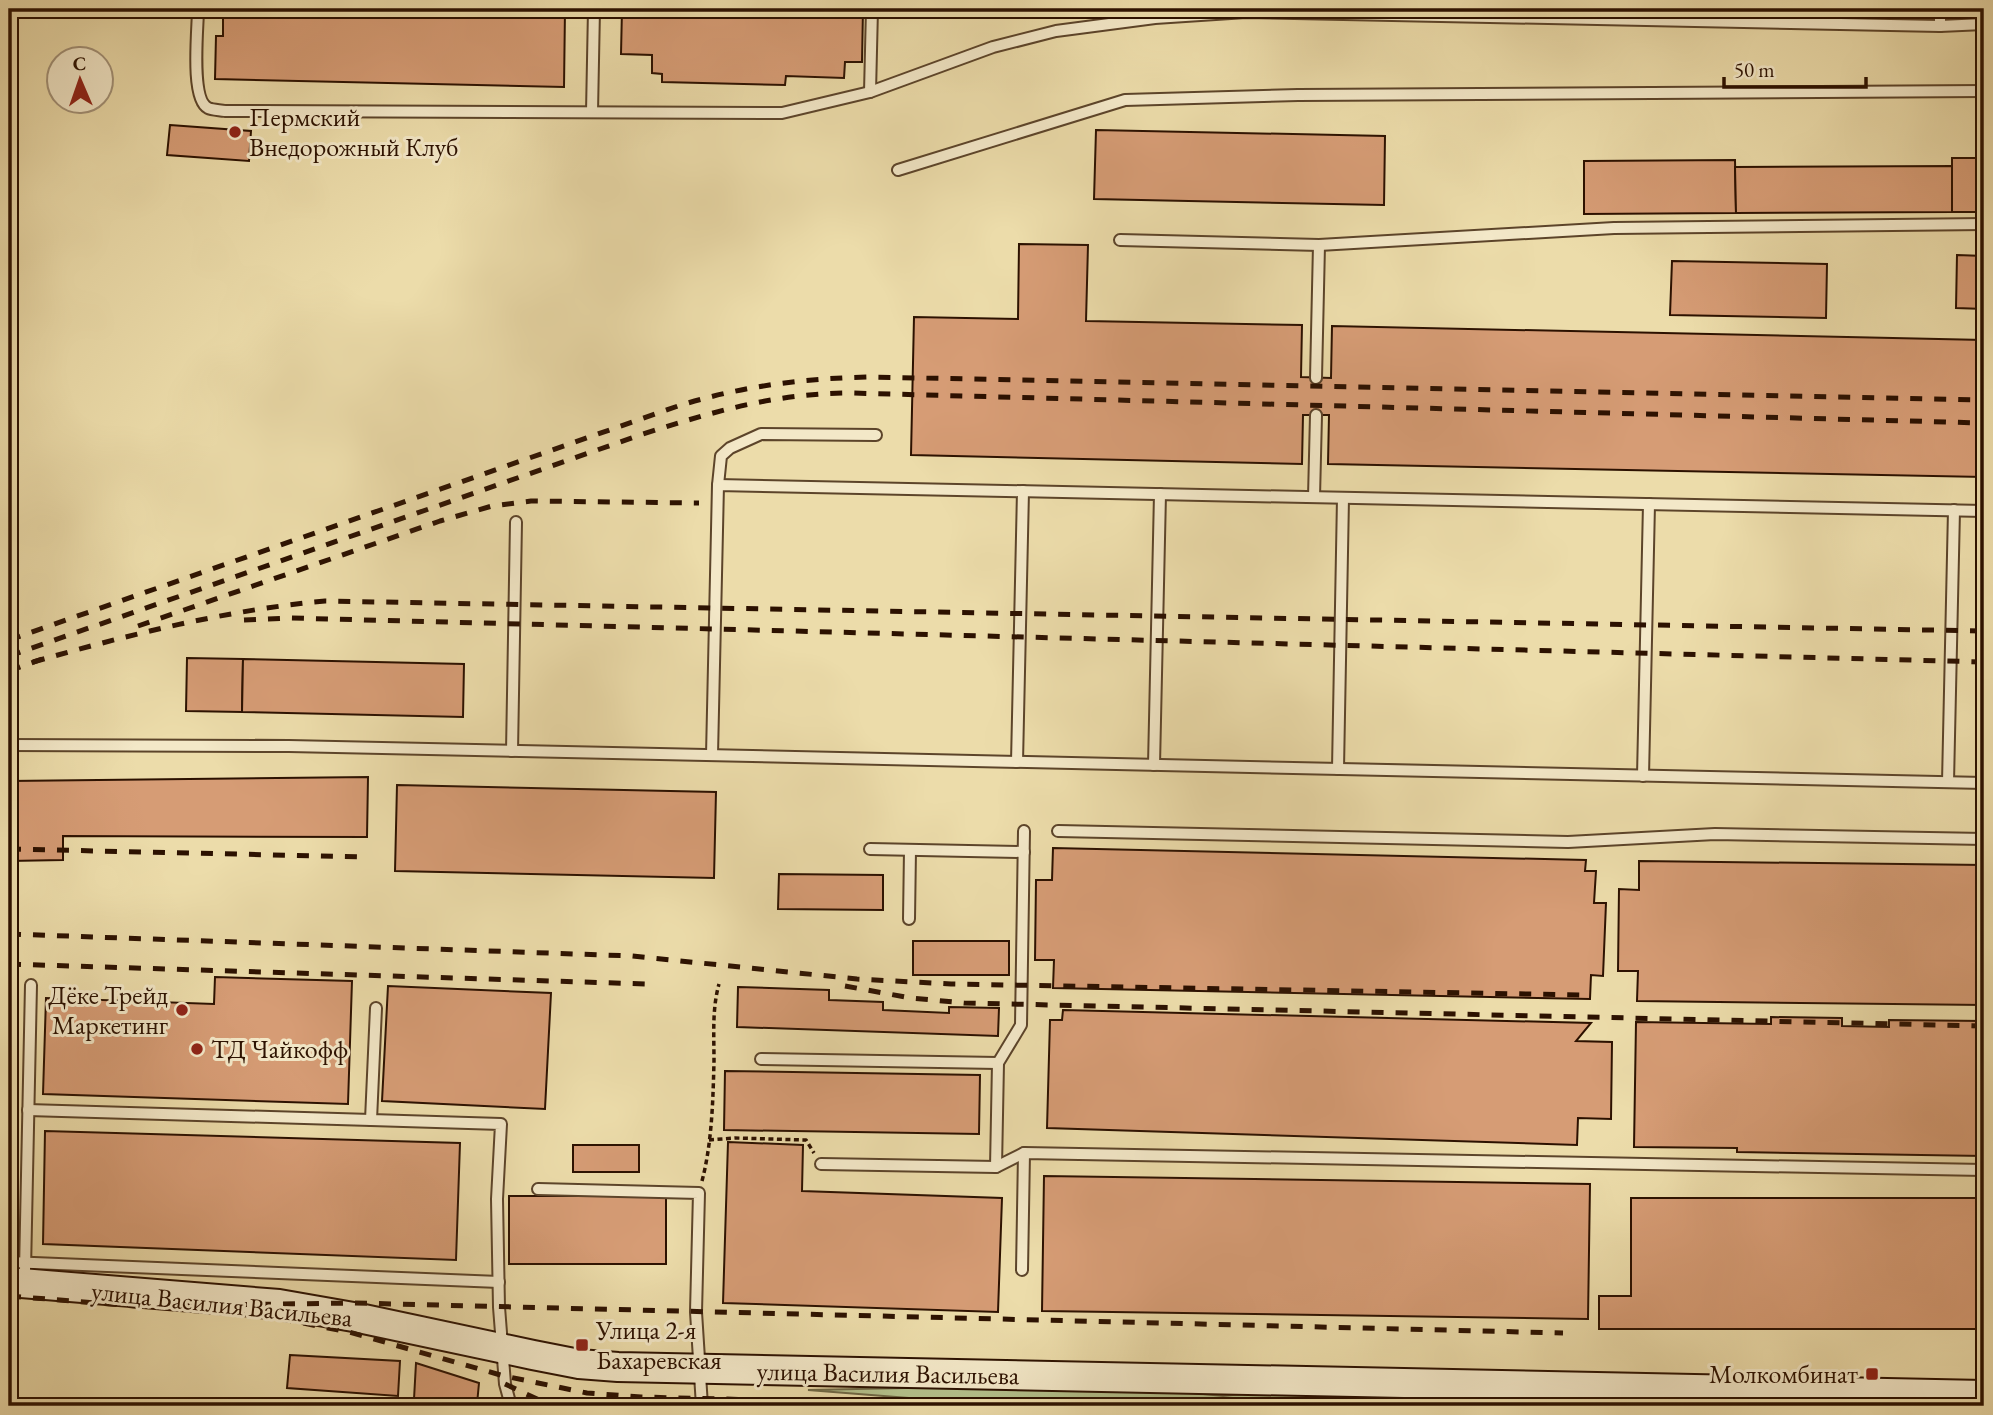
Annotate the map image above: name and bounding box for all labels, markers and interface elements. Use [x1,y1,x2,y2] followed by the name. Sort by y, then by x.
[46,46,116,116] north arrow
[1724,46,1865,90] scale bar
[72,51,87,76] text: С
[1734,56,1775,83] text: 50 m
[249,100,458,164] place label: Пермский Внедорожный Клуб
[227,124,243,140] marker: Пермский Внедорожный Клуб
[48,978,168,1042] place label: Дёке Трейд Маркетинг
[174,1002,190,1018] marker: Дёке Трейд Маркетинг
[211,1032,348,1066] place label: ТД Чайкофф
[189,1041,205,1057] marker: ТД Чайкофф
[90,1273,355,1335] street label: улица Василия Васильева
[595,1313,722,1377] place label: Улица 2-я Бахаревская
[574,1337,590,1353] marker: Улица 2-я Бахаревская
[756,1354,1020,1392] street label: улица Василия Васильева
[1709,1357,1858,1391] place label: Молкомбинат
[1864,1366,1880,1382] marker: Молкомбинат

